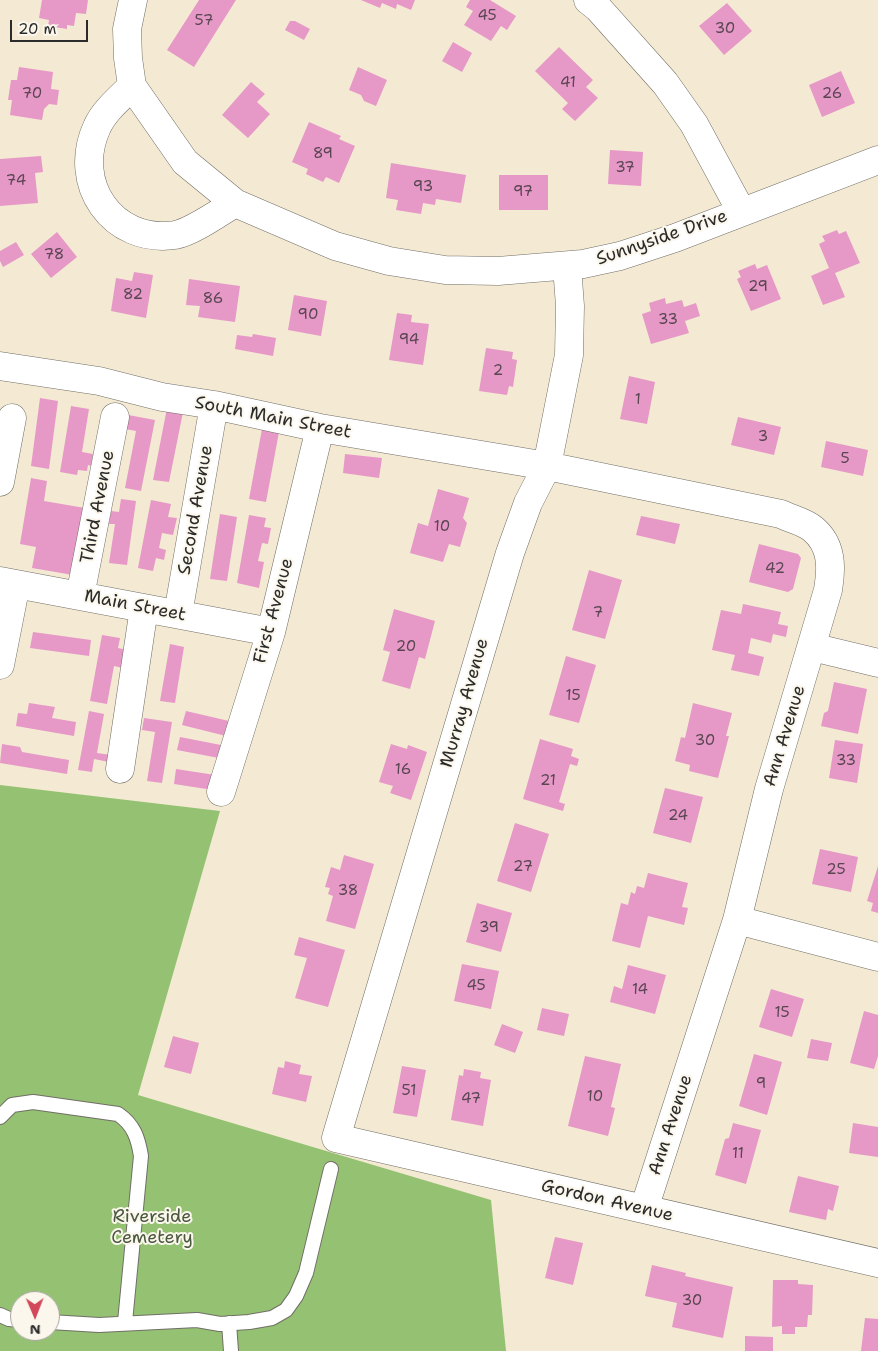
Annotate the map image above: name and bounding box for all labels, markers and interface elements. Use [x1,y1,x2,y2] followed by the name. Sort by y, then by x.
[477,7,497,25] house number: 45
[12,10,90,42] scale bar
[195,12,213,30] house number: 57
[18,19,57,39] text: 20 m
[715,20,735,38] house number: 30
[560,74,576,92] house number: 41
[22,85,42,103] house number: 70
[822,85,842,103] house number: 26
[313,145,333,163] house number: 89
[615,159,635,177] house number: 37
[6,172,26,190] house number: 74
[413,178,433,196] house number: 93
[513,183,533,201] house number: 97
[594,205,730,271] street label: Sunnyside Drive
[44,246,64,264] house number: 78
[748,278,768,296] house number: 29
[123,286,143,304] house number: 82
[203,290,223,308] house number: 86
[298,306,318,324] house number: 90
[658,311,678,329] house number: 33
[399,331,419,349] house number: 94
[493,362,503,380] house number: 2
[635,391,641,409] house number: 1
[193,392,353,444] street label: South Main Street
[758,428,768,446] house number: 3
[174,443,218,577] street label: Second Avenue
[76,449,120,565] street label: Third Avenue
[840,450,850,468] house number: 5
[434,518,450,536] house number: 10
[250,556,298,666] street label: First Avenue
[765,560,785,578] house number: 42
[82,586,188,626] street label: Main Street
[593,604,603,622] house number: 7
[436,636,494,770] street label: Murray Avenue
[396,638,416,656] house number: 20
[759,683,811,789] street label: Ann Avenue
[565,687,581,705] house number: 15
[695,732,715,750] house number: 30
[836,752,856,770] house number: 33
[395,761,411,779] house number: 16
[540,772,556,790] house number: 21
[668,807,688,825] house number: 24
[513,858,533,876] house number: 27
[826,861,846,879] house number: 25
[338,882,358,900] house number: 38
[479,919,499,937] house number: 39
[466,977,486,995] house number: 45
[632,981,648,999] house number: 14
[774,1004,790,1022] house number: 15
[645,1072,697,1178] street label: Ann Avenue
[756,1075,766,1093] house number: 9
[402,1082,416,1100] house number: 51
[587,1088,603,1106] house number: 10
[461,1090,481,1108] house number: 47
[732,1145,744,1163] house number: 11
[539,1175,675,1227] street label: Gordon Avenue
[111,1206,193,1248] park label: Riverside Cemetery
[10,1291,60,1341] north arrow
[682,1292,702,1310] house number: 30
[30,1321,41,1339] text: N

